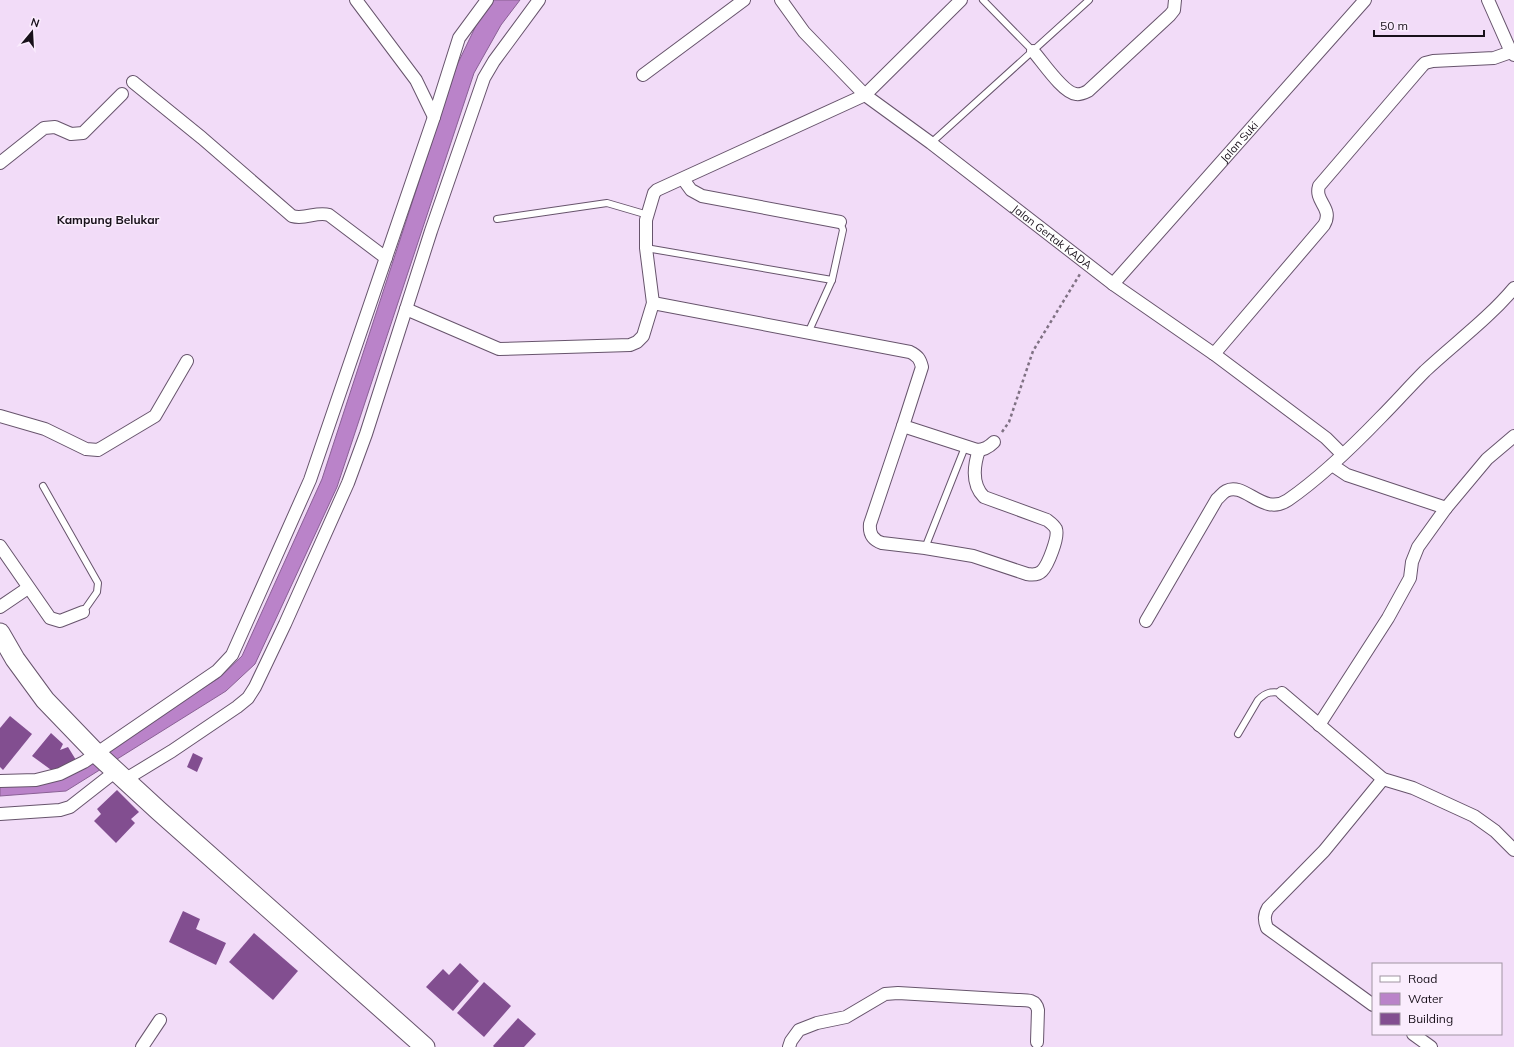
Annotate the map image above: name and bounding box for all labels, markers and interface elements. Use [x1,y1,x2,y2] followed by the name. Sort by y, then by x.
[12,12,52,52] north arrow
[1374,12,1484,38] scale bar
[29,15,41,30] text: N
[1380,18,1408,33] text: 50 m
[1217,118,1261,165] street label: Jalan Suki
[1010,202,1095,272] street label: Jalan Gertak KADA
[57,212,160,227] district label: Kampung Belukar
[1372,963,1502,1035] legend
[1408,971,1437,986] text: Road
[1408,991,1444,1006] text: Water
[1408,1011,1453,1026] text: Building

